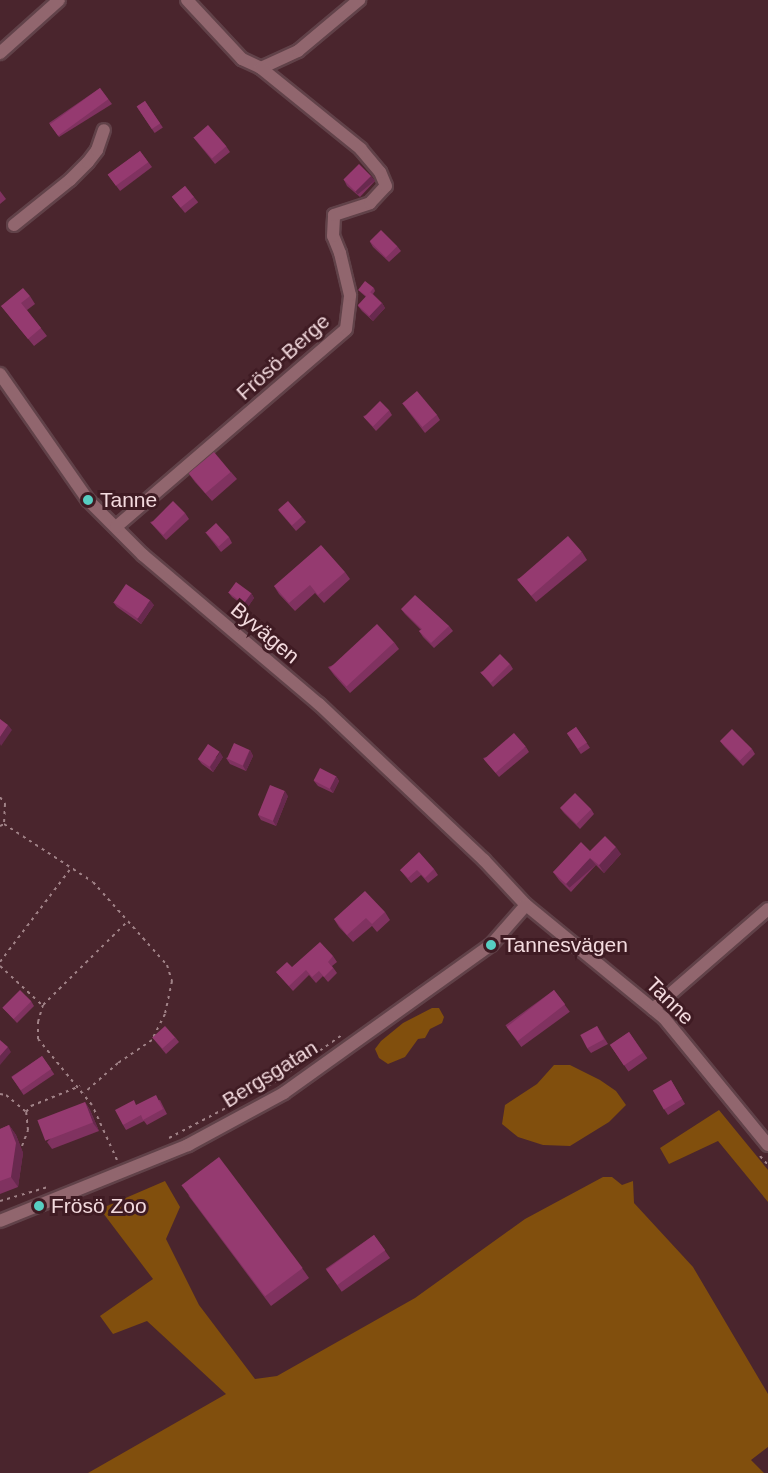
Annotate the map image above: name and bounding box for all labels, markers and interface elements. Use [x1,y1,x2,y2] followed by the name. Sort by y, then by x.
[231,309,335,405] street label: Frösö-Berge
[100,487,157,513] place label: Tanne
[81,493,95,507] marker: Tanne
[226,597,304,669] street label: Byvägen
[503,932,628,958] place label: Tannesvägen
[484,938,498,952] marker: Tannesvägen
[641,972,699,1030] street label: Tanne
[218,1035,322,1113] street label: Bergsgatan
[51,1193,147,1219] place label: Frösö Zoo
[32,1199,46,1213] marker: Frösö Zoo

